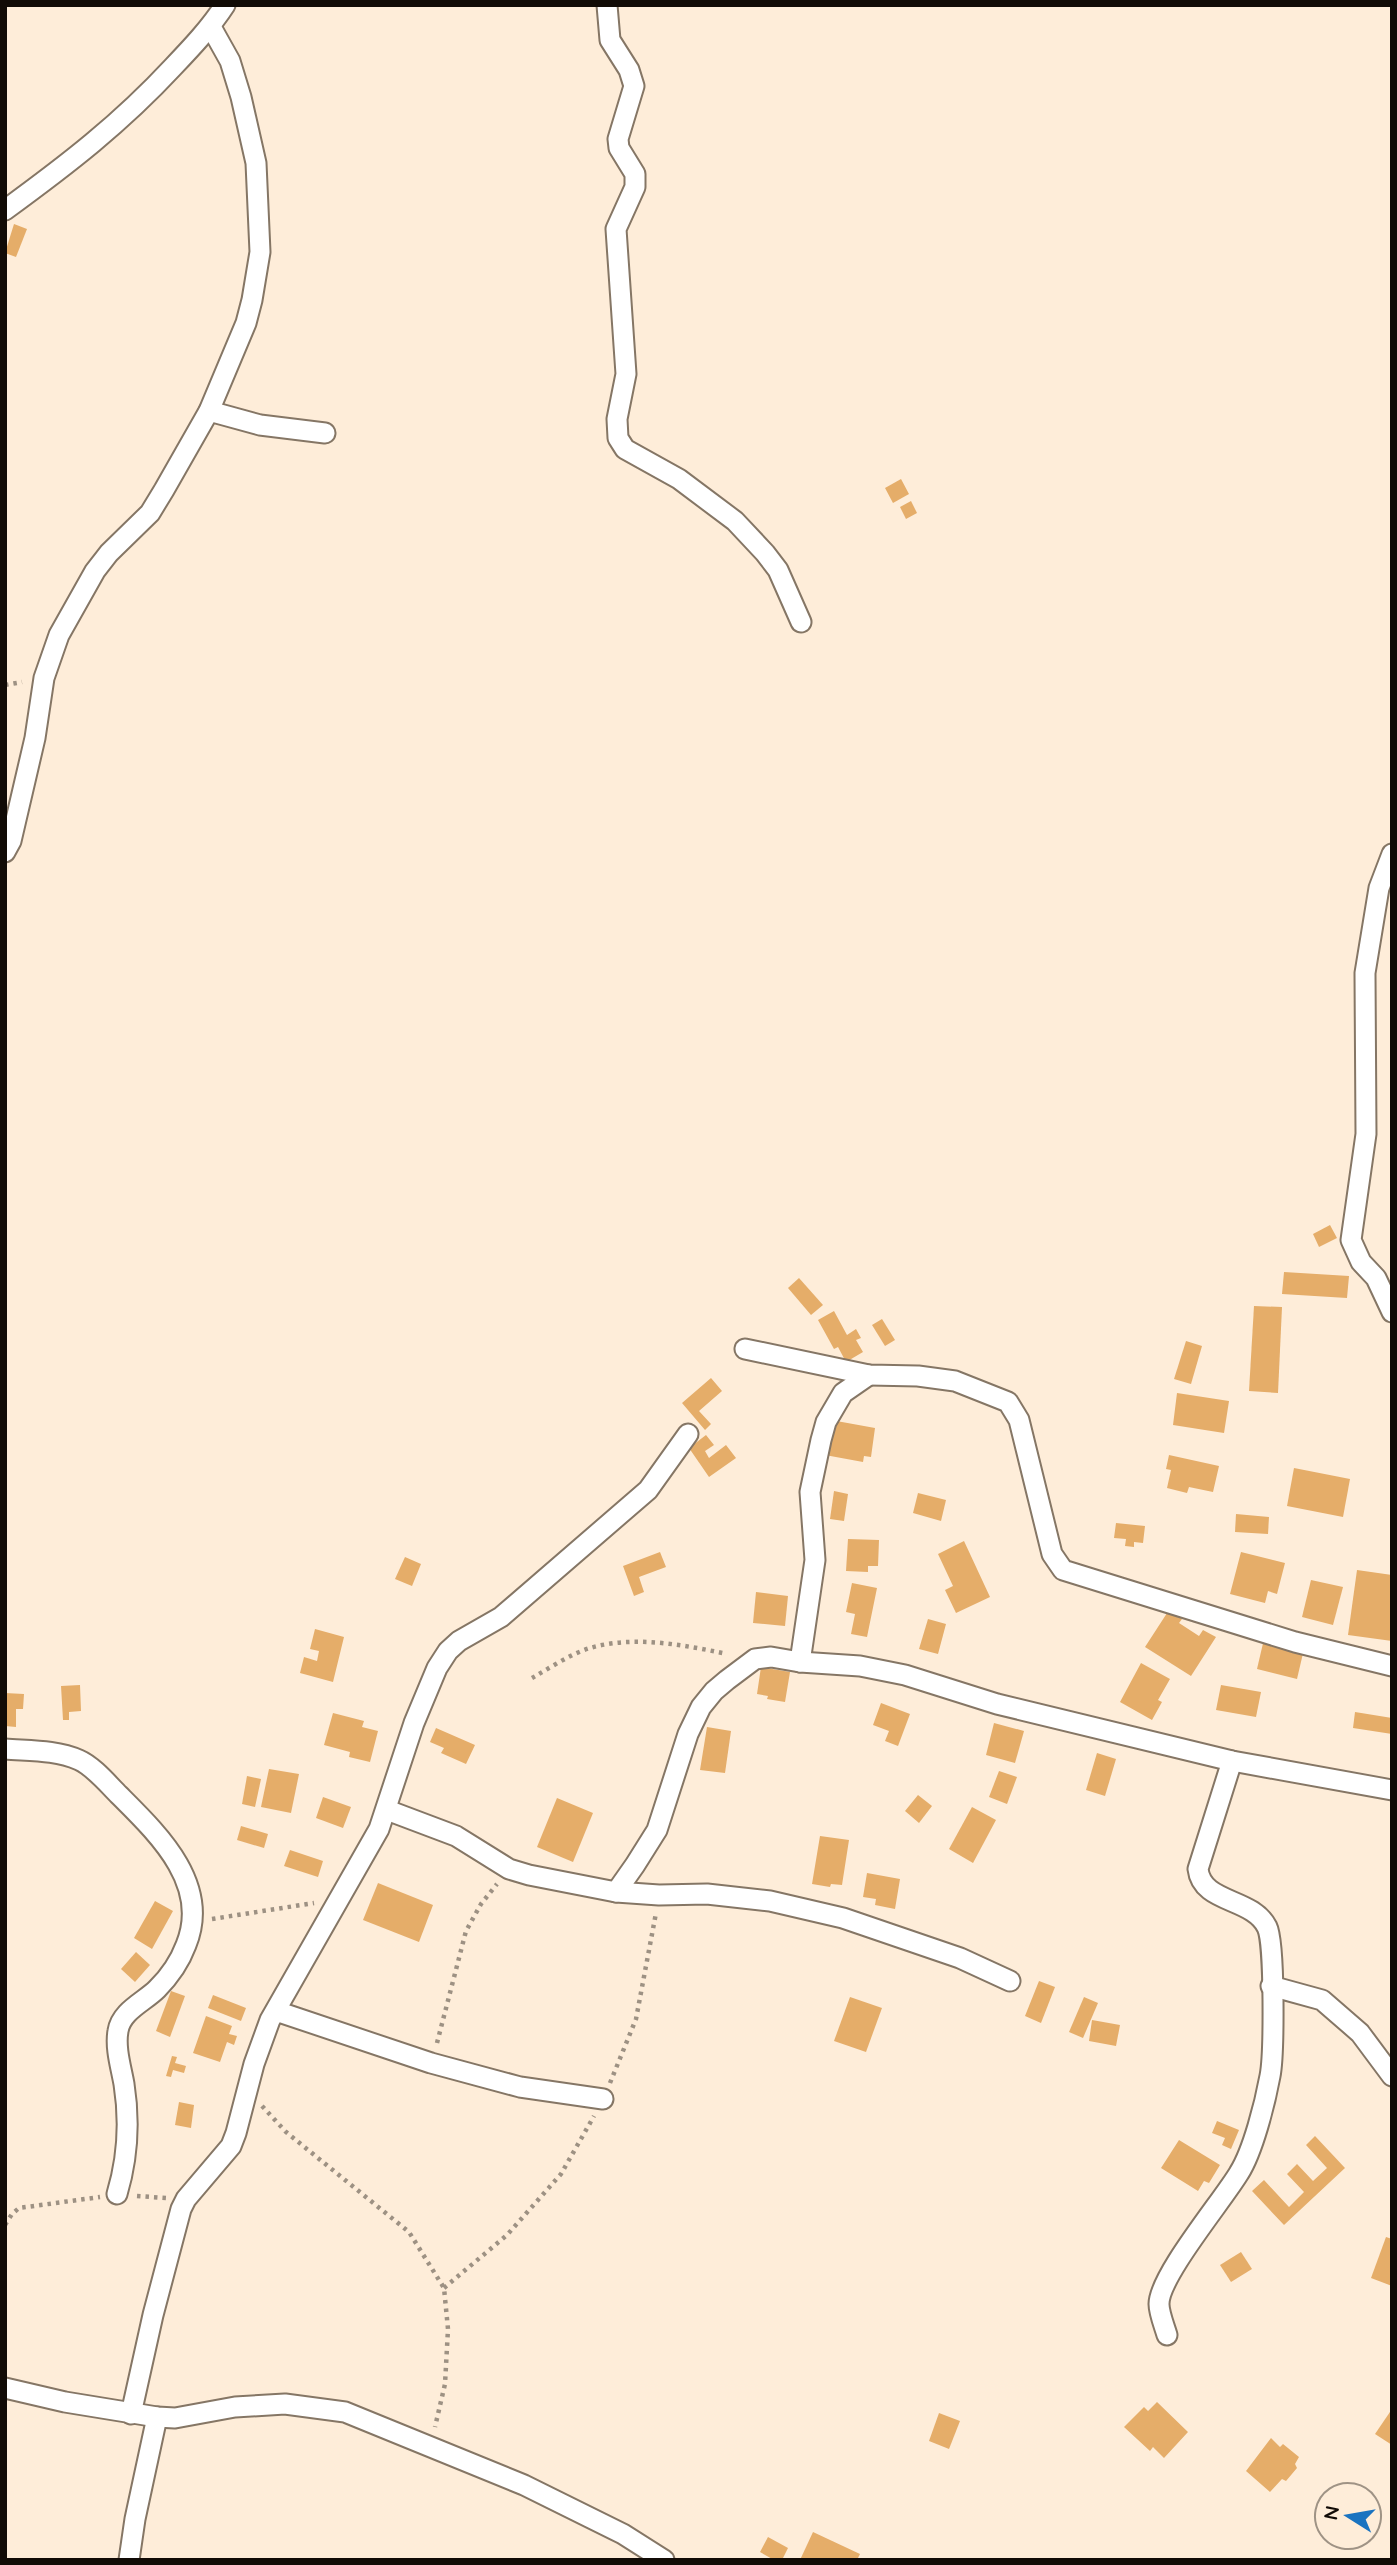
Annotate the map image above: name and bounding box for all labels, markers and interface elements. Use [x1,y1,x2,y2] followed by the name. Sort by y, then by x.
[1313,2481,1383,2551] north arrow
[1318,2504,1344,2522] text: N

